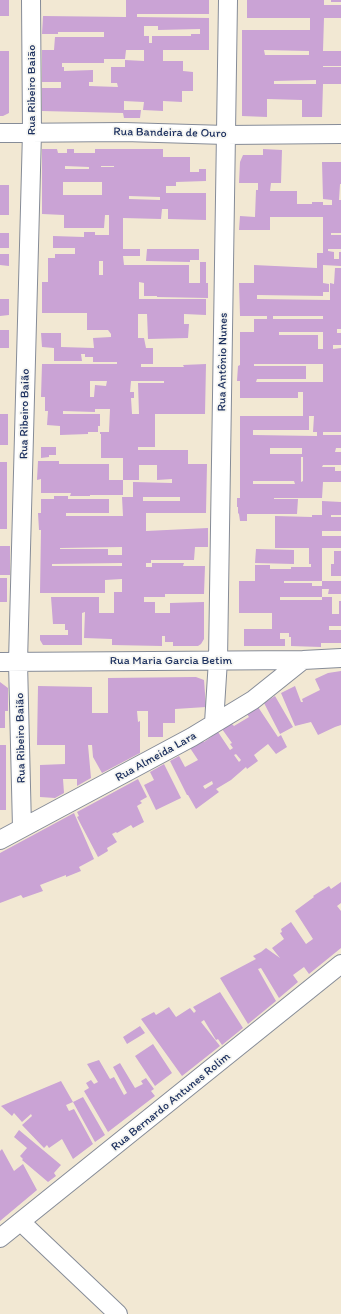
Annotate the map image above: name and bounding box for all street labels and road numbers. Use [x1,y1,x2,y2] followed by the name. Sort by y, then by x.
[25,45,39,135] street label: Rua Ribeiro Baião
[113,125,227,141] street label: Rua Bandeira de Ouro
[215,312,231,412] street label: Rua Antônio Nunes
[17,369,33,459] street label: Rua Ribeiro Baião
[110,654,232,668] street label: Rua Maria Garcia Betim
[13,693,29,783] street label: Rua Ribeiro Baião
[113,729,199,785] street label: Rua Almeida Lara
[109,1050,233,1154] street label: Rua Bernardo Antunes Rolim

